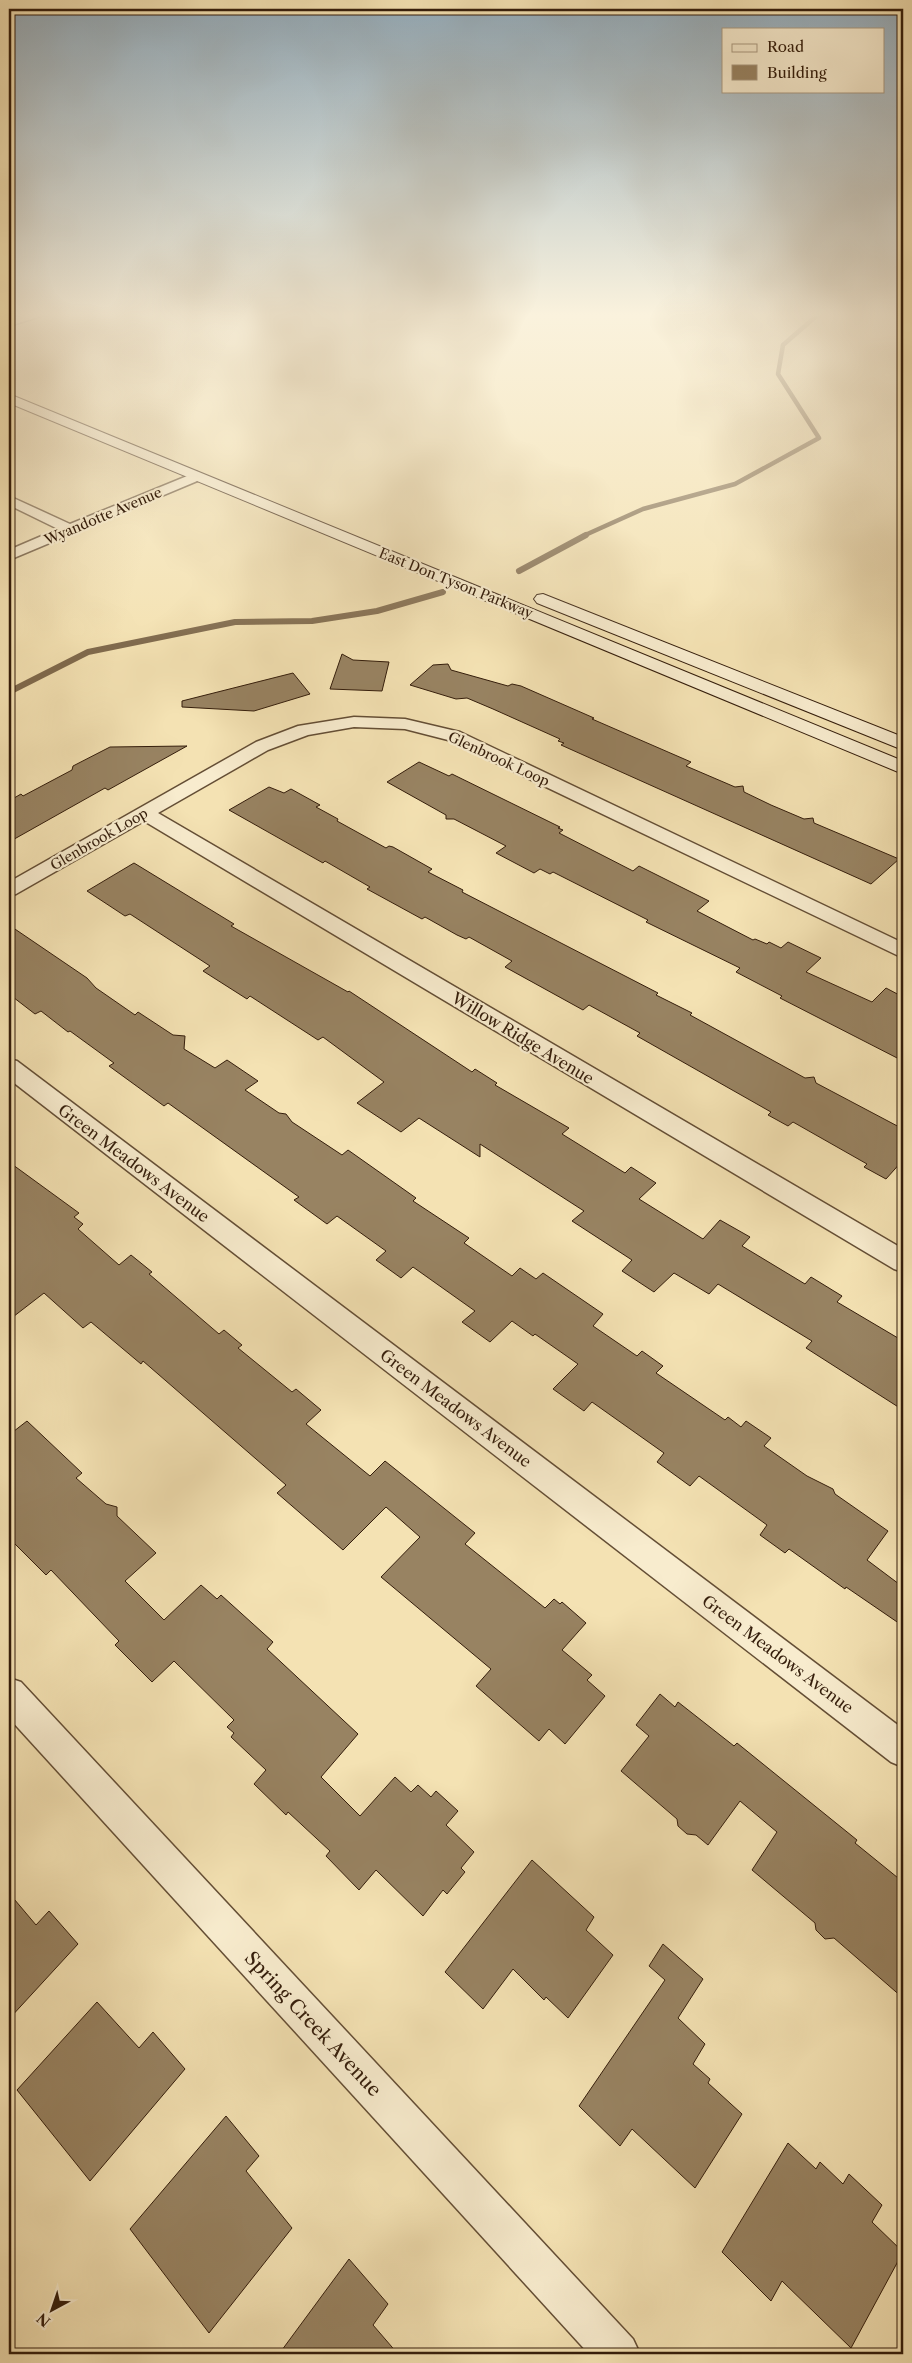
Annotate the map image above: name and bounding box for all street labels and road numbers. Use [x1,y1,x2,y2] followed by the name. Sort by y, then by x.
[41,483,165,549] street label: Wyandotte Avenue
[376,544,536,622] street label: East Don Tyson Parkway
[445,728,553,790] street label: Glenbrook Loop
[47,804,151,874] street label: Glenbrook Loop
[447,987,598,1088] street label: Willow Ridge Avenue
[54,1100,214,1226] street label: Green Meadows Avenue
[376,1345,536,1471] street label: Green Meadows Avenue
[698,1591,858,1717] street label: Green Meadows Avenue
[240,1947,386,2101] street label: Spring Creek Avenue

